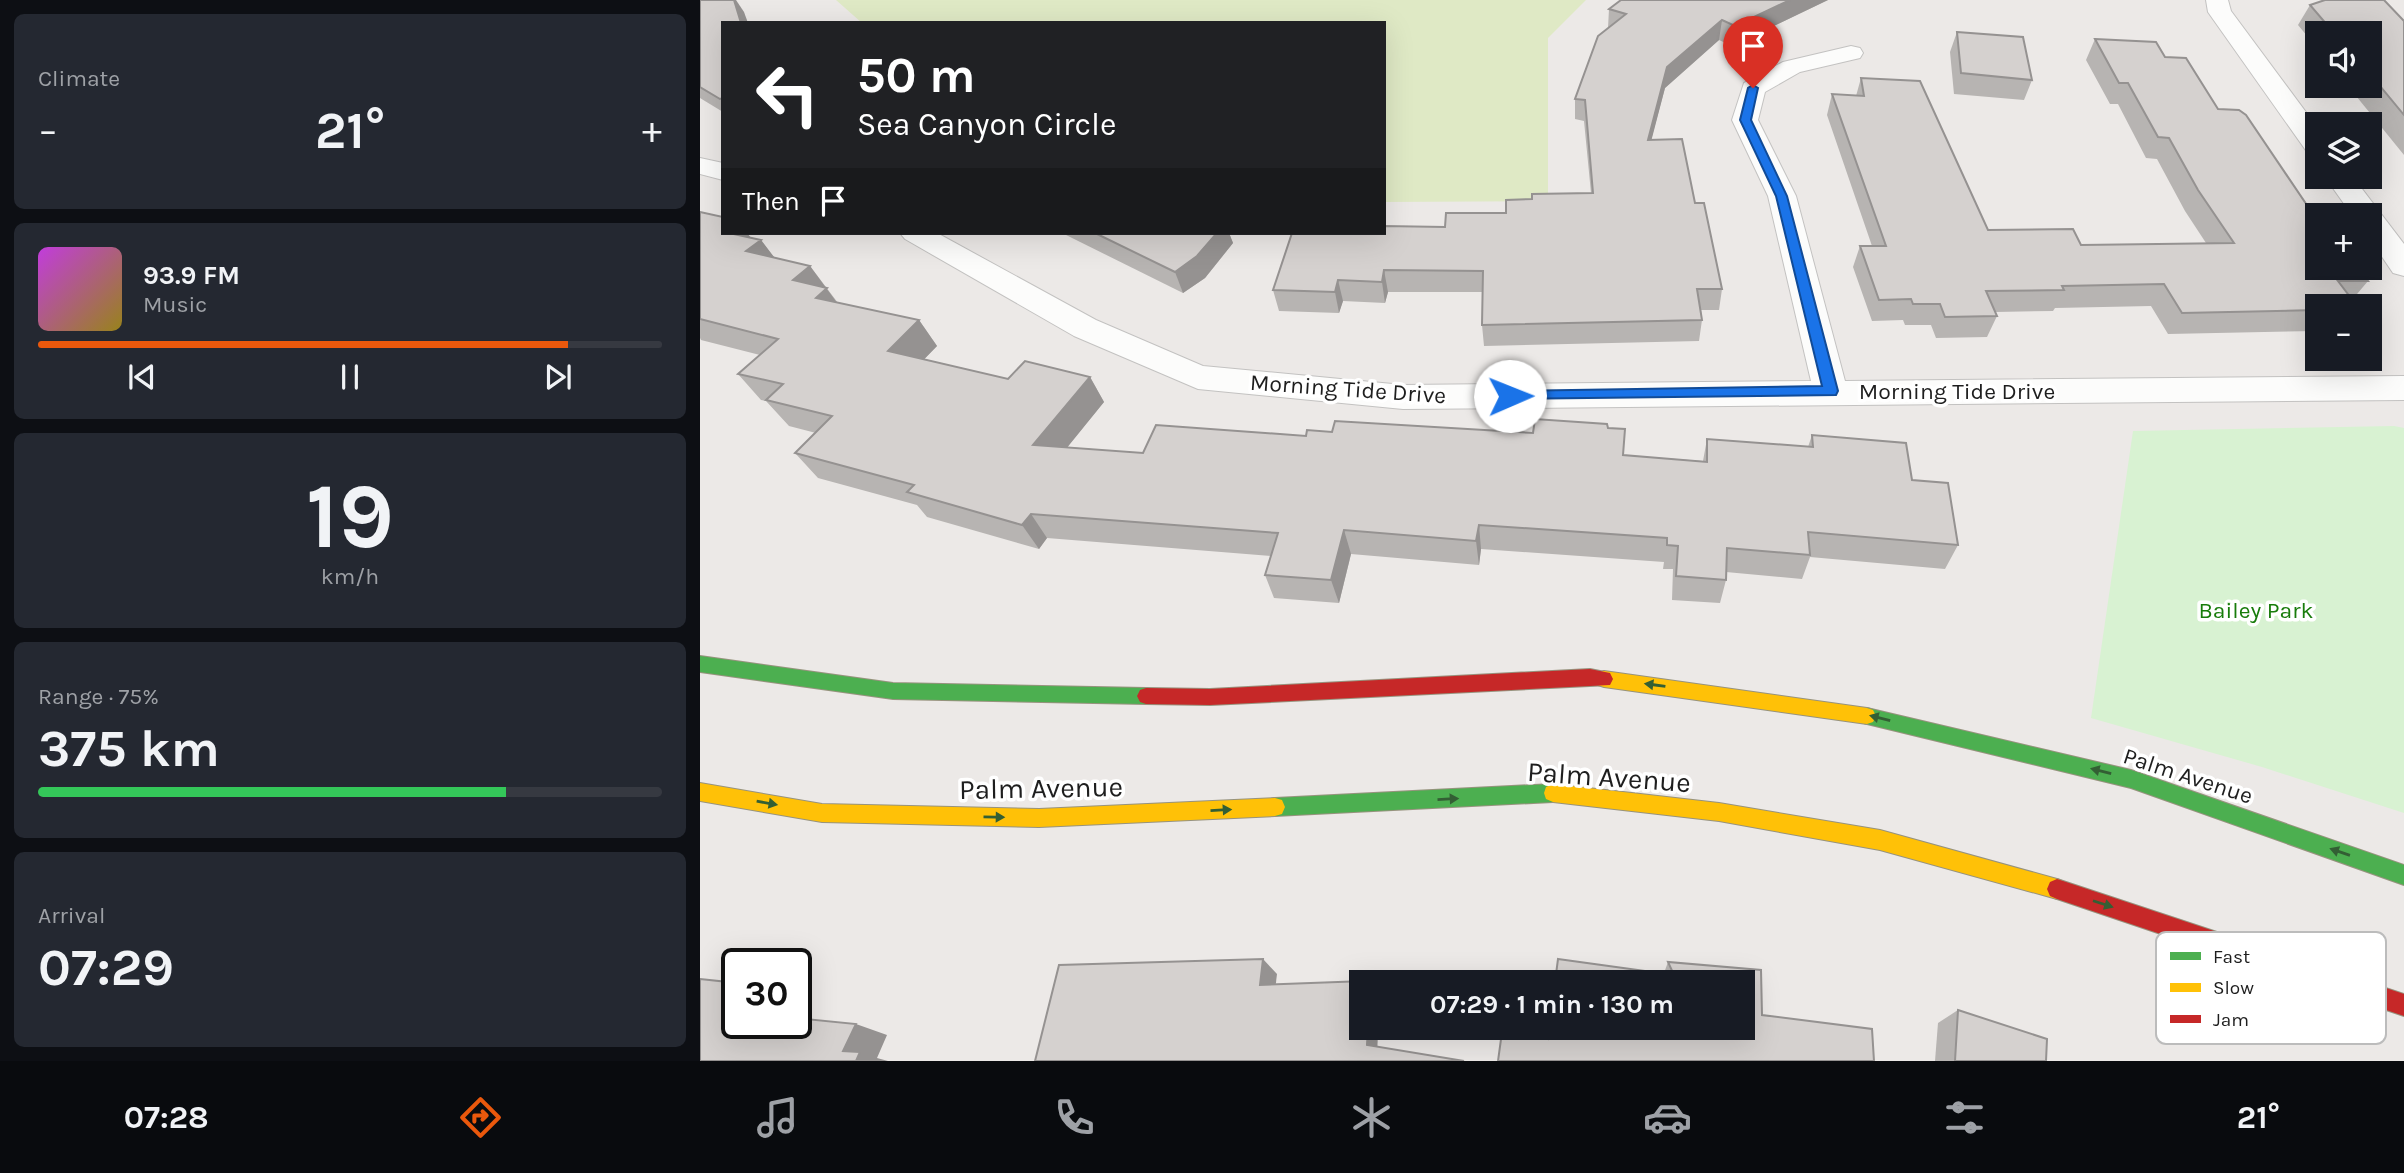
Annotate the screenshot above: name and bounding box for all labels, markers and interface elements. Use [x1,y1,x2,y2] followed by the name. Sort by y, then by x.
[1723,16,1783,88] pin
[2305,21,2382,371] map controls
[2305,21,2382,98] button: sound
[1734,27,1772,65] icon: arrive
[857,47,975,104] text: 50 m
[742,49,833,140] icon: left
[38,65,120,92] text: Climate
[315,100,385,161] text: 21°
[857,106,1116,143] text: Sea Canyon Circle
[38,108,58,153] text: −
[642,108,662,153] text: +
[2305,112,2382,189] button: layers
[814,182,852,220] icon: arrive
[742,186,800,217] text: Then
[2305,203,2382,280] button: +
[143,260,240,291] text: 93.9 FM
[143,291,207,318] text: Music
[2305,294,2382,371] button: −
[123,358,161,396] icon: previous
[331,358,369,396] icon: pause
[539,358,577,396] icon: next
[1473,359,1547,433] position arrow
[1249,369,1447,409] street label: Morning Tide Drive
[1859,378,2055,405] street label: Morning Tide Drive
[306,464,394,570] text: 19
[321,563,379,590] text: km/h
[2199,597,2313,624] park label: Bailey Park
[1644,680,1666,691] one-way arrow
[38,683,159,710] text: Range · 75%
[1869,713,1891,724] one-way arrow
[38,718,220,779] text: 375 km
[2120,742,2256,810] street label: Palm Avenue
[1526,755,1692,799] street label: Palm Avenue
[2090,766,2112,777] one-way arrow
[959,770,1123,806] street label: Palm Avenue
[1438,793,1460,804] one-way arrow
[756,798,778,809] one-way arrow
[1210,804,1232,815] one-way arrow
[983,811,1005,823] one-way arrow
[2329,846,2350,857] one-way arrow
[2093,899,2114,910] one-way arrow
[38,902,105,929] text: Arrival
[2156,932,2386,1044] legend
[38,937,174,998] text: 07:29
[2213,946,2250,968] text: Fast
[721,948,812,1039] speed limit sign: 30
[2213,977,2254,999] text: Slow
[1430,989,1674,1020] text: 07:29 · 1 min · 130 m
[2213,1009,2249,1031] text: Jam
[456,1093,505,1142] icon: directions
[753,1093,802,1142] icon: music
[1050,1093,1099,1142] icon: phone
[1347,1093,1396,1142] icon: climate
[1643,1093,1692,1142] icon: car
[1940,1093,1989,1142] icon: filters
[124,1099,209,1136] text: 07:28
[2237,1099,2280,1136] text: 21°

